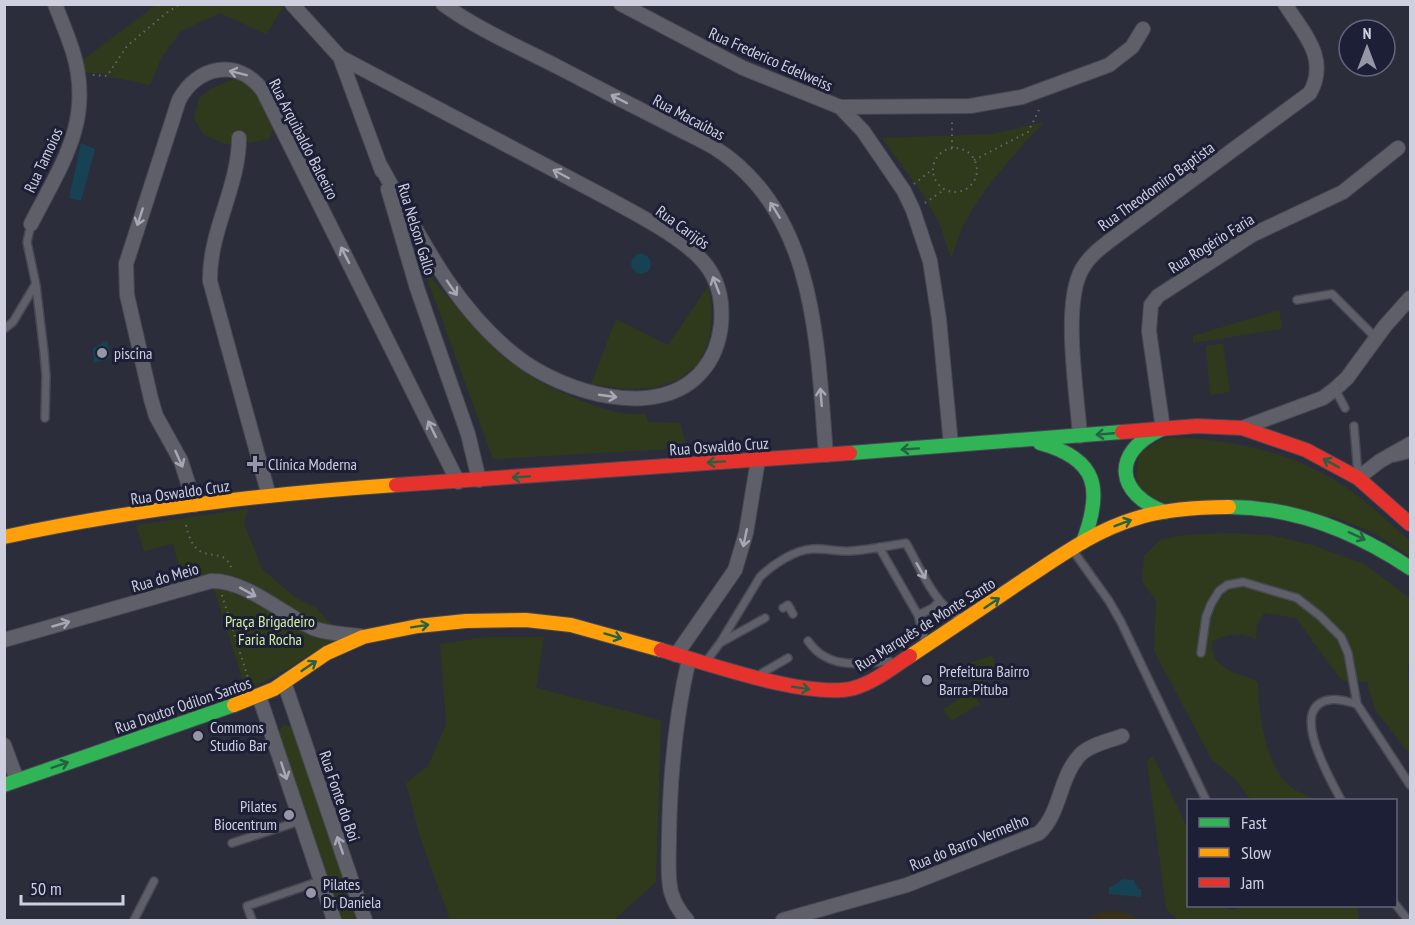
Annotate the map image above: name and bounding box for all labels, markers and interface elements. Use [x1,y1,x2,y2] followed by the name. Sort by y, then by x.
[1337,18,1397,78] north arrow
[706,23,836,95] street label: Rua Frederico Edelweiss
[1363,23,1371,43] text: N
[229,66,248,78] one-way arrow
[265,75,343,203] street label: Rua Arquibaldo Baleeiro
[650,90,728,144] street label: Rua Macaúbas
[610,92,628,104] one-way arrow
[19,124,67,196] street label: Rua Tamoios
[1094,137,1218,235] street label: Rua Theodomiro Baptista
[552,168,570,179] one-way arrow
[394,181,440,277] street label: Rua Nelson Gallo
[652,201,714,253] street label: Rua Carijós
[769,202,781,219] one-way arrow
[134,207,145,226] one-way arrow
[1164,209,1258,277] street label: Rua Rogério Faria
[339,247,351,264] one-way arrow
[710,276,721,294] one-way arrow
[446,279,458,295] one-way arrow
[114,343,152,363] place label: piscina
[95,346,109,360] marker: piscina
[815,388,826,407] one-way arrow
[597,390,617,401] one-way arrow
[426,421,437,439] one-way arrow
[1095,428,1115,439] one-way arrow
[669,433,770,459] street label: Rua Oswaldo Cruz
[901,443,921,454] one-way arrow
[174,450,185,468] one-way arrow
[268,454,357,474] place label: Clínica Moderna
[246,455,264,473] marker: Clínica Moderna
[706,457,726,468] one-way arrow
[1323,457,1340,469] one-way arrow
[512,472,532,483] one-way arrow
[129,475,231,509] street label: Rua Oswaldo Cruz
[1113,517,1131,528] one-way arrow
[739,528,750,547] one-way arrow
[1348,531,1366,543] one-way arrow
[129,558,201,596] street label: Rua do Meio
[916,562,928,579] one-way arrow
[851,573,999,675] street label: Rua Marquês de Monte Santo
[238,587,256,598] one-way arrow
[983,596,1000,609] one-way arrow
[225,611,315,649] park label: Praça Brigadeiro Faria Rocha
[51,618,70,629] one-way arrow
[410,620,429,631] one-way arrow
[603,631,622,642] one-way arrow
[300,659,317,672] one-way arrow
[939,661,1030,699] place label: Prefeitura Bairro Barra-Pituba
[112,672,254,738] street label: Rua Doutor Odilon Santos
[920,673,934,687] marker: Prefeitura Bairro Barra-Pituba
[790,683,810,694] one-way arrow
[210,717,268,755] place label: Commons Studio Bar
[191,729,205,743] marker: Commons Studio Bar
[315,748,365,844] street label: Rua Fonte do Boi
[50,759,69,770] one-way arrow
[279,761,290,780] one-way arrow
[214,796,277,834] place label: Pilates Biocentrum
[1187,799,1397,907] legend
[282,808,296,822] marker: Pilates Biocentrum
[907,809,1032,875] street label: Rua do Barro Vermelho
[1241,811,1267,834] text: Fast
[333,836,344,855] one-way arrow
[1241,841,1272,864] text: Slow
[21,868,123,906] scale bar
[1240,871,1264,894] text: Jam
[323,874,381,912] place label: Pilates Dr Daniela
[30,877,62,900] text: 50 m
[304,886,318,900] marker: Pilates Dr Daniela

